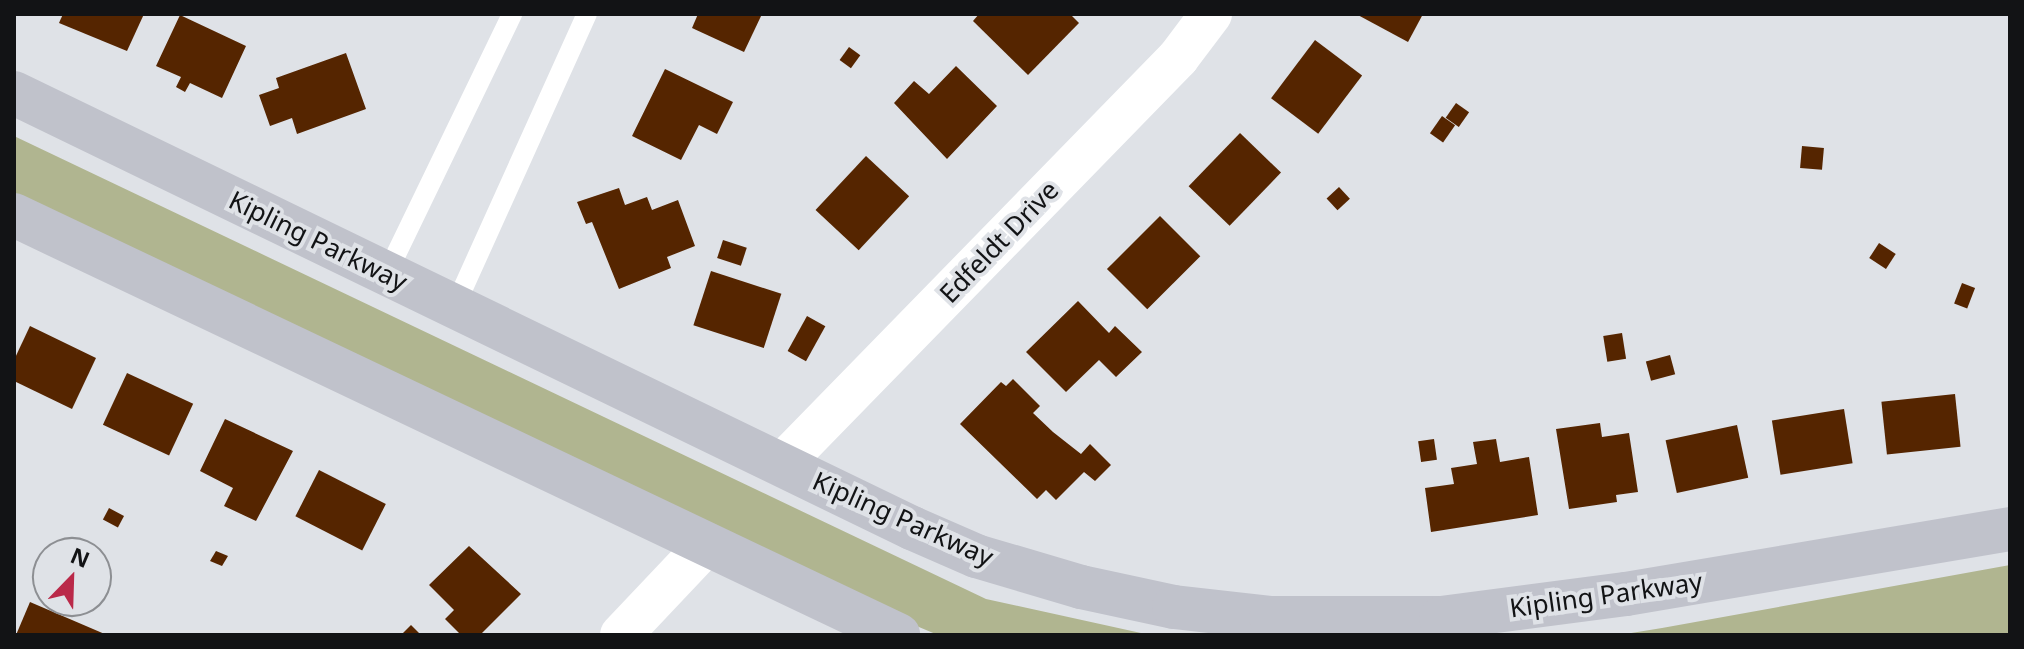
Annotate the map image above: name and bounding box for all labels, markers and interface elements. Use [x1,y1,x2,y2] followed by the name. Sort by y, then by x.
[933,175,1065,309] street label: Edfeldt Drive
[224,184,412,298] street label: Kipling Parkway
[808,465,998,573] street label: Kipling Parkway
[32,537,112,617] north arrow
[66,539,95,574] text: N
[1508,566,1704,624] street label: Kipling Parkway

